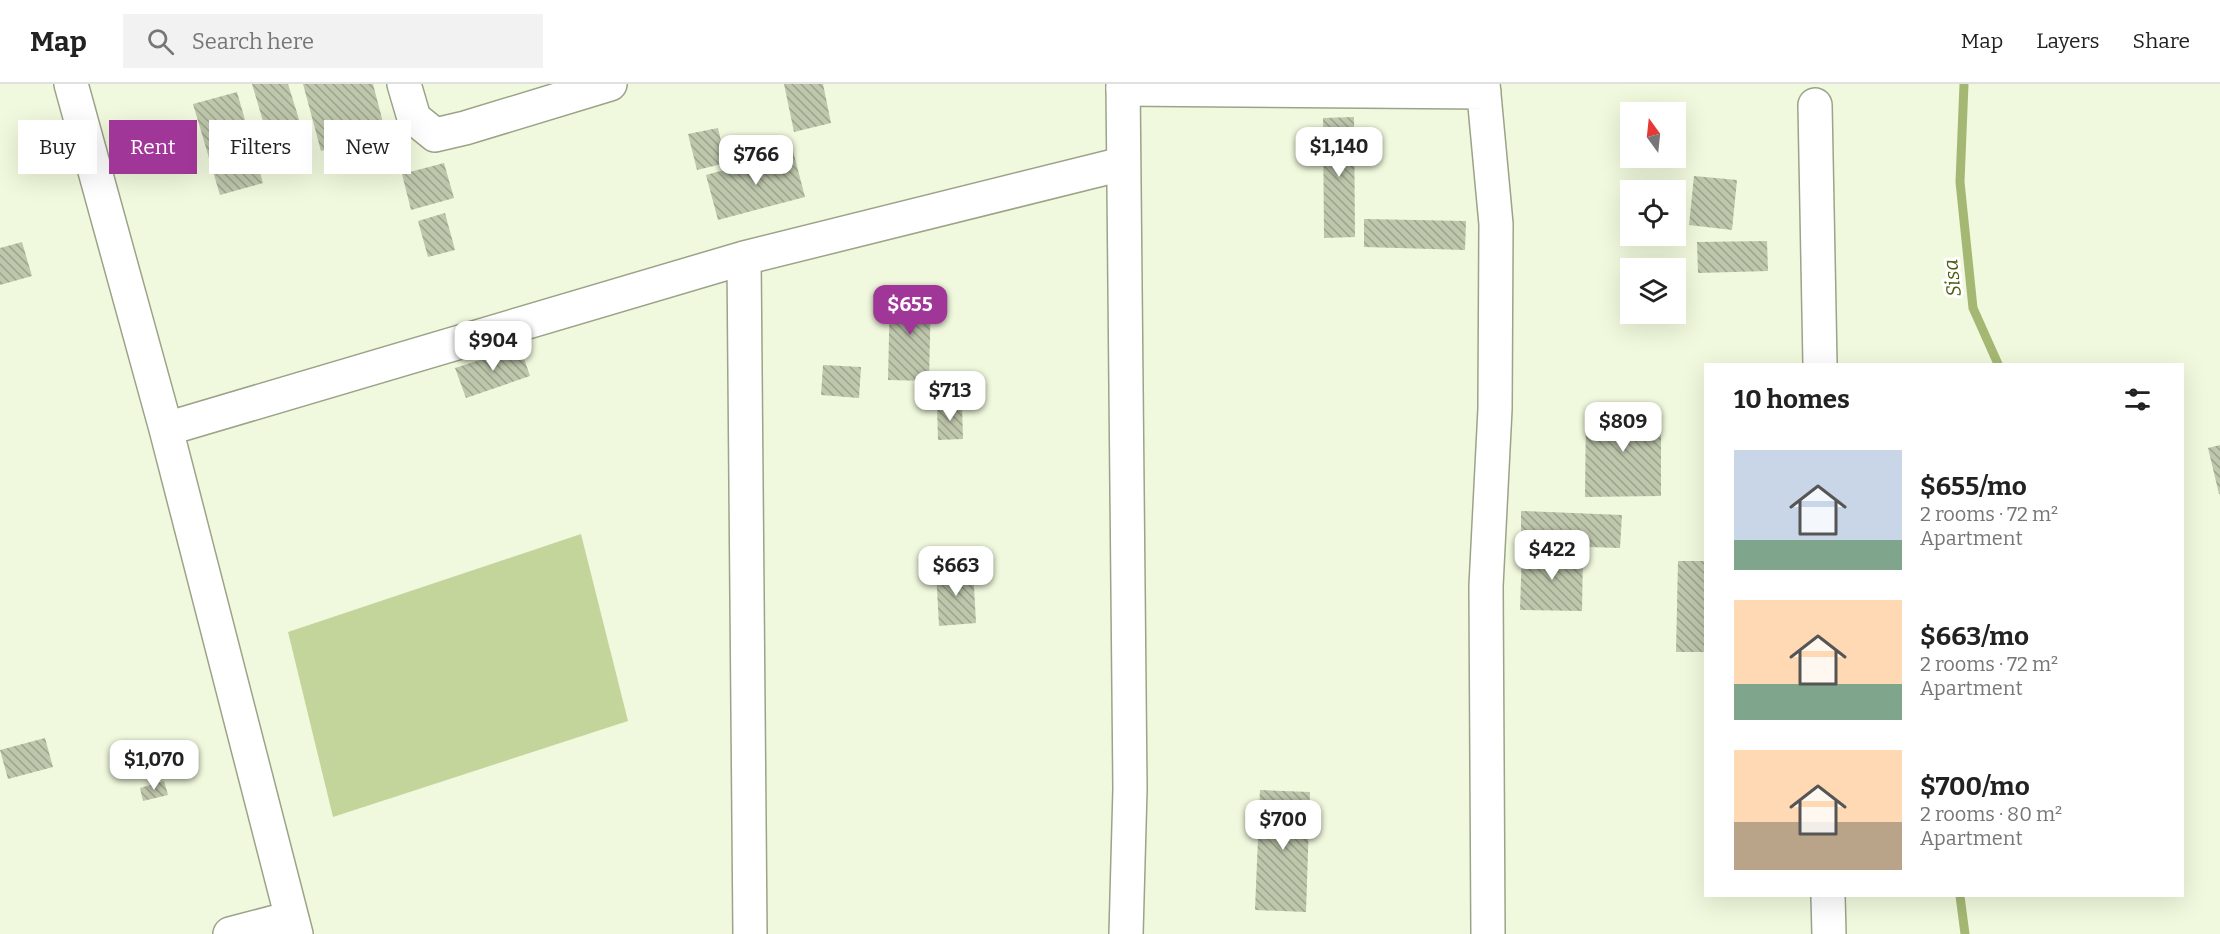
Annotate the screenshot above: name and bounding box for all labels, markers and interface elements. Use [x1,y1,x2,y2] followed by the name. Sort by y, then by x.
[123,14,543,68] search box
[30,25,87,58] text: Map
[144,25,177,58] icon: search
[192,28,314,55] text: Search here
[1961,28,2003,54] text: Map
[2036,28,2100,54] text: Layers
[2133,28,2190,54] text: Share
[1620,102,1686,168] north arrow
[1620,102,1686,324] map controls
[18,120,97,174] chip: Buy
[109,120,197,174] chip: Rent
[209,120,312,174] chip: Filters
[324,120,411,174] chip: New
[1290,127,1388,178] pin: $1,140
[1310,134,1368,158] text: $1,140
[720,135,792,186] pin: $766
[733,142,779,166] text: $766
[1620,180,1686,246] button: locate
[1620,258,1686,324] button: layers
[1938,258,1966,298] water label: Sisa
[874,285,946,336] pin: $655
[887,292,933,316] text: $655
[457,321,529,372] pin: $904
[469,328,517,352] text: $904
[914,371,986,422] pin: $713
[928,378,972,402] text: $713
[2121,383,2154,416] icon: filters
[1734,384,1850,415] text: 10 homes
[1587,402,1659,453] pin: $809
[1599,409,1647,433] text: $809
[1920,471,2027,502] text: $655/mo
[1782,474,1854,546] icon: home
[1920,502,2058,526] text: 2 rooms · 72 m²
[1920,526,2023,550] text: Apartment
[1516,530,1588,581] pin: $422
[1529,537,1575,561] text: $422
[920,546,992,597] pin: $663
[932,553,980,577] text: $663
[1920,621,2029,652] text: $663/mo
[1782,624,1854,696] icon: home
[1920,652,2058,676] text: 2 rooms · 72 m²
[1920,676,2023,700] text: Apartment
[105,740,203,791] pin: $1,070
[124,747,184,771] text: $1,070
[1920,771,2030,802] text: $700/mo
[1782,774,1854,846] icon: home
[1247,800,1319,851] pin: $700
[1920,802,2062,826] text: 2 rooms · 80 m²
[1259,807,1307,831] text: $700
[1920,826,2023,850] text: Apartment

